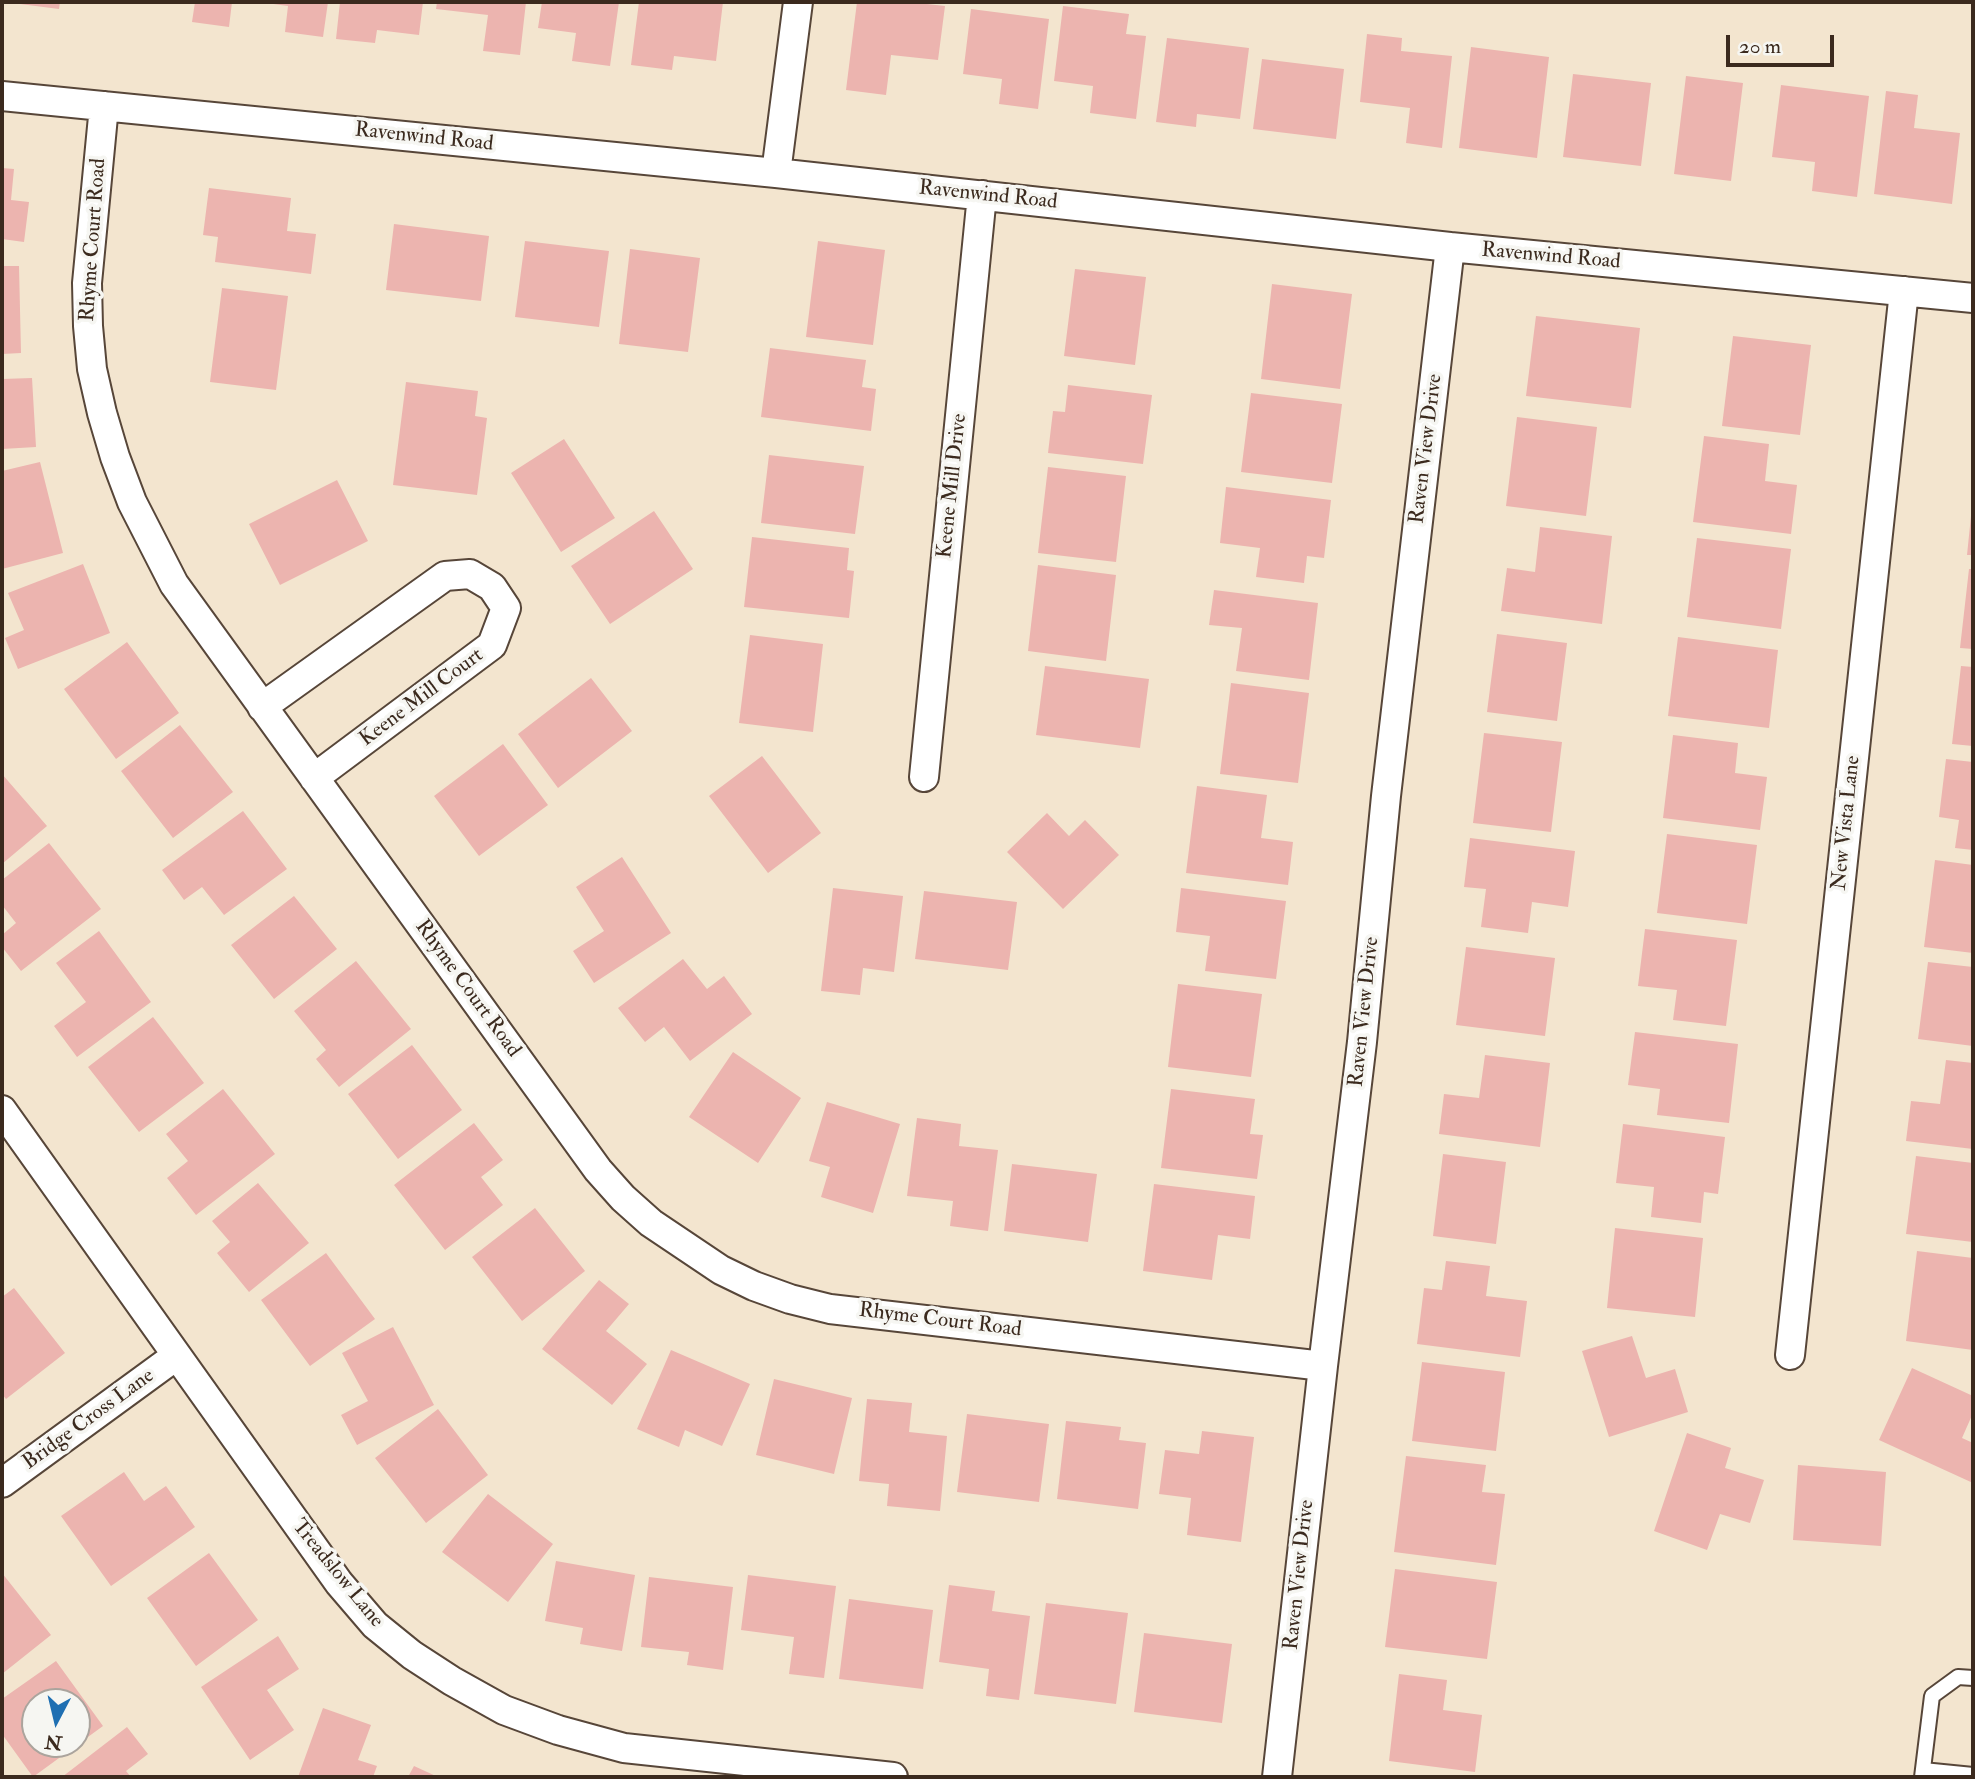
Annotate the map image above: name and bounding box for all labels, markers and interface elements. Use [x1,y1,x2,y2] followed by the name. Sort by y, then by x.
[1730,21,1839,65] scale bar
[1739,33,1781,60] text: 20 m
[353,118,495,158] street label: Ravenwind Road
[76,157,112,323] street label: Rhyme Court Road
[917,176,1059,216] street label: Ravenwind Road
[1480,238,1622,276] street label: Ravenwind Road
[1405,373,1449,525] street label: Raven View Drive
[933,413,973,559] street label: Keene Mill Drive
[355,643,489,753] street label: Keene Mill Court
[1827,754,1867,892] street label: New Vista Lane
[409,915,525,1063] street label: Rhyme Court Road
[1345,936,1385,1088] street label: Raven View Drive
[857,1299,1023,1343] street label: Rhyme Court Road
[18,1364,160,1476] street label: Bridge Cross Lane
[1280,1499,1320,1651] street label: Raven View Drive
[286,1515,388,1633] street label: Treadslow Lane
[21,1688,91,1758] north arrow
[44,1729,64,1755] text: N

